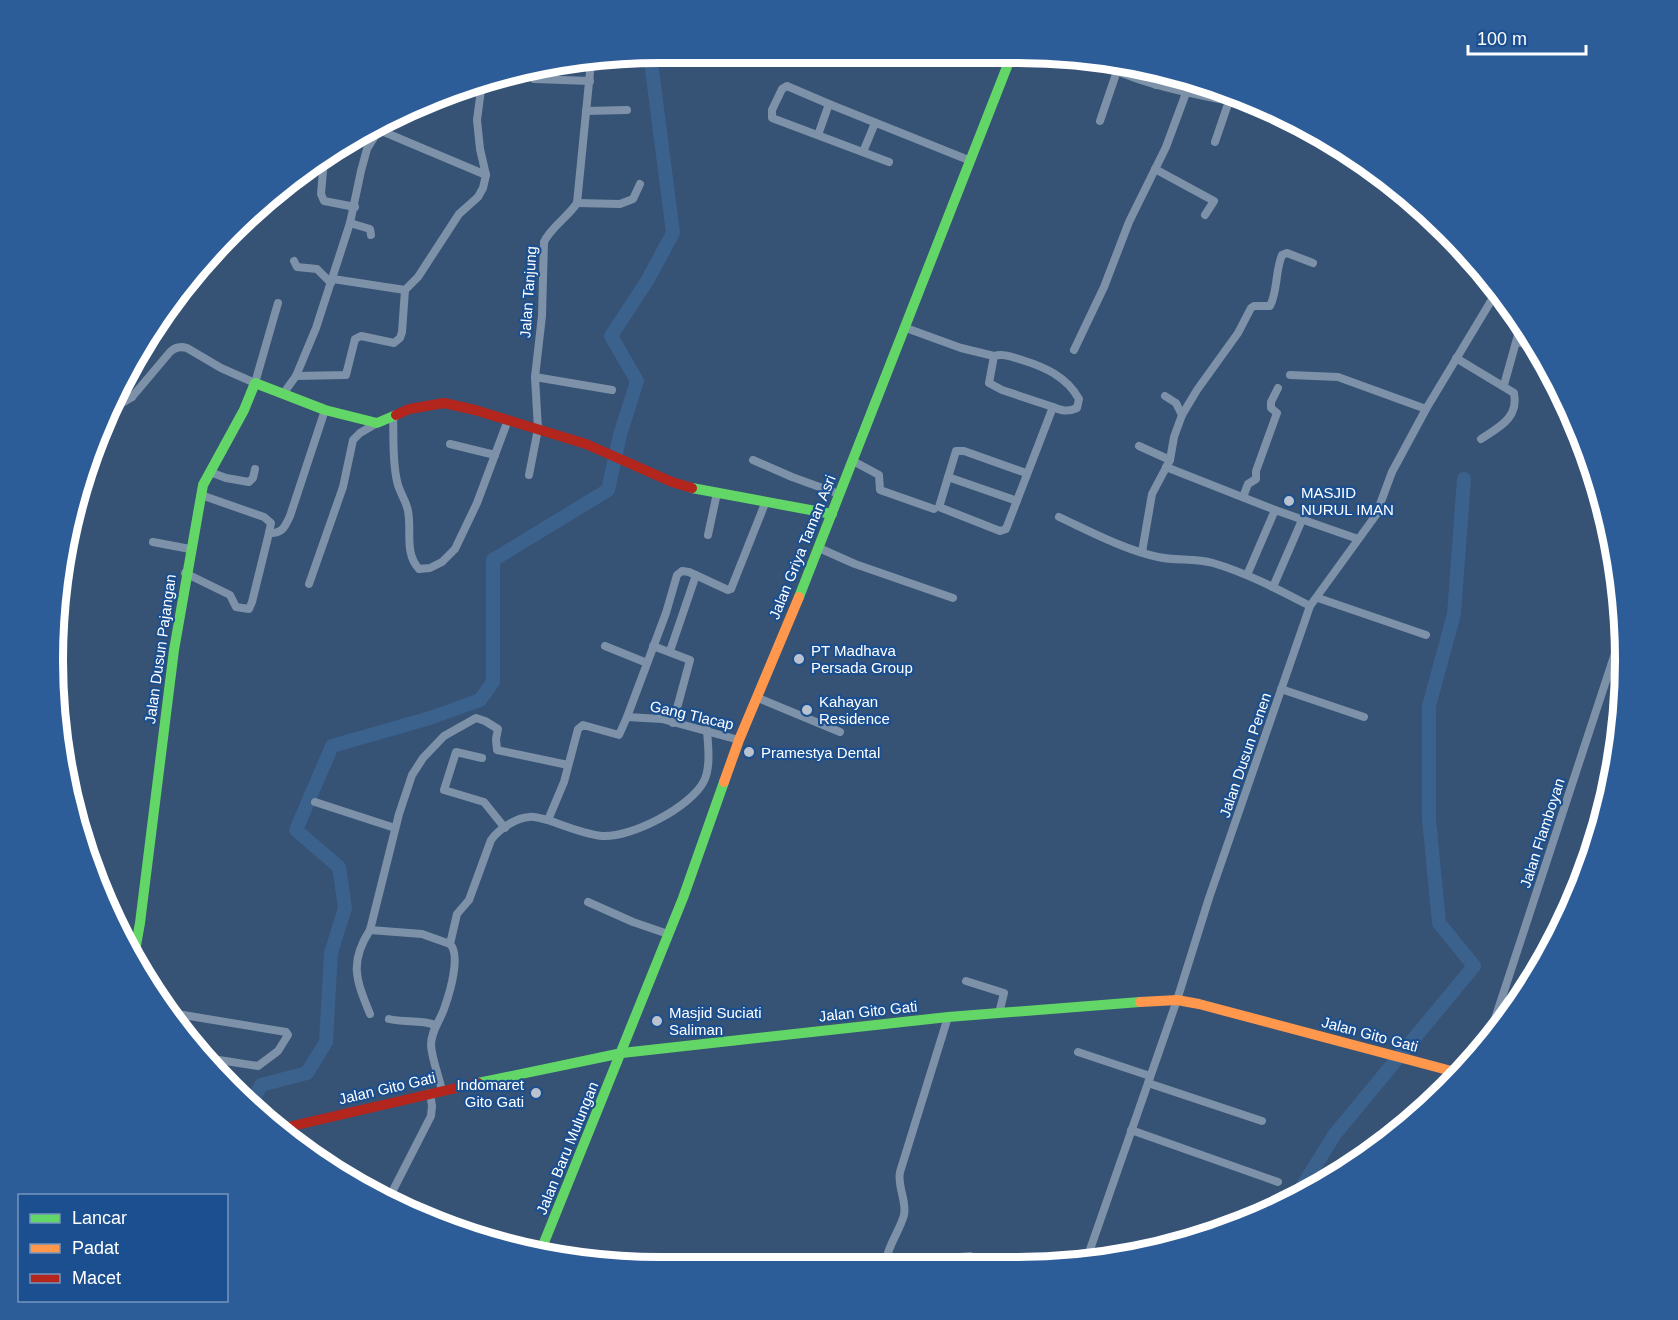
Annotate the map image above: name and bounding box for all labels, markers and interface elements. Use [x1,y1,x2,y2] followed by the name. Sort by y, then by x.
[1468,18,1586,56] scale bar
[1477,29,1527,49] text: 100 m
[516,245,540,339] street label: Jalan Tanjung
[765,472,839,622] street label: Jalan Griya Taman Asri
[1301,484,1394,518] place label: MASJID NURUL IMAN
[1282,494,1296,508] marker: MASJID NURUL IMAN
[141,573,179,725] street label: Jalan Dusun Pajangan
[811,642,913,676] place label: PT Madhava Persada Group
[792,652,806,666] marker: PT Madhava Persada Group
[1216,690,1274,820] street label: Jalan Dusun Penen
[819,693,890,727] place label: Kahayan Residence
[648,697,736,733] street label: Gang Tlacap
[800,703,814,717] marker: Kahayan Residence
[761,744,880,761] place label: Pramestya Dental
[742,745,756,759] marker: Pramestya Dental
[1516,776,1568,890] street label: Jalan Flamboyan
[818,997,918,1025] street label: Jalan Gito Gati
[669,1004,762,1038] place label: Masjid Suciati Saliman
[1320,1013,1420,1055] street label: Jalan Gito Gati
[650,1014,664,1028] marker: Masjid Suciati Saliman
[337,1069,437,1107] street label: Jalan Gito Gati
[456,1076,525,1110] place label: Indomaret Gito Gati
[533,1079,601,1217] street label: Jalan Baru Mulungan
[529,1086,543,1100] marker: Indomaret Gito Gati
[18,1194,228,1302] legend
[72,1208,127,1228] text: Lancar
[72,1238,119,1258] text: Padat
[72,1268,121,1288] text: Macet

